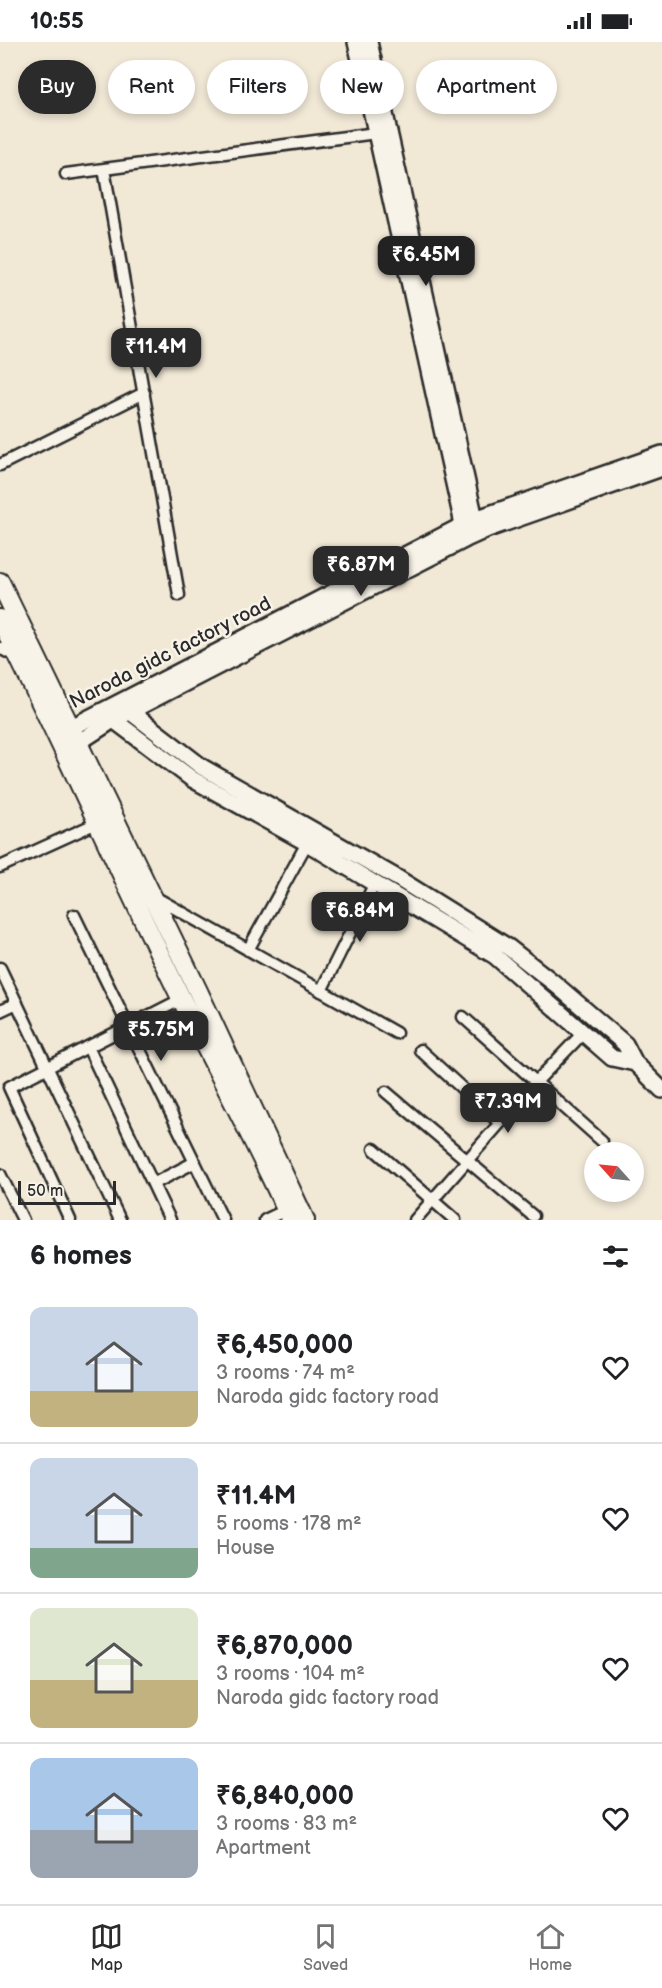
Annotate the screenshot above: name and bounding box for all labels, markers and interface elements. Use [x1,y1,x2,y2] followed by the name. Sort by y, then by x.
[30,8,84,35] text: 10:55
[18,60,96,114] chip: Buy
[108,60,195,114] chip: Rent
[207,60,308,114] chip: Filters
[320,60,404,114] chip: New
[416,60,557,114] chip: Apartment
[377,236,475,287] pin: ₹6.45M
[392,243,460,267] text: ₹6.45M
[107,328,205,379] pin: ₹11.4M
[125,335,187,359] text: ₹11.4M
[312,546,410,597] pin: ₹6.87M
[327,553,395,577] text: ₹6.87M
[66,592,275,714] street label: Naroda gidc factory road
[311,892,409,943] pin: ₹6.84M
[326,899,395,923] text: ₹6.84M
[112,1011,210,1062] pin: ₹5.75M
[127,1018,195,1042] text: ₹5.75M
[459,1083,557,1134] pin: ₹7.39M
[474,1090,542,1114] text: ₹7.39M
[584,1142,644,1202] north arrow
[584,1142,644,1202] map controls
[18,1178,116,1206] scale bar
[27,1182,63,1201] text: 50 m
[599,1240,632,1273] icon: filters
[30,1241,132,1272] text: 6 homes
[216,1330,353,1361] text: ₹6,450,000
[78,1331,150,1403] icon: home
[599,1351,632,1384] icon: heart
[216,1361,355,1385] text: 3 rooms · 74 m²
[216,1385,439,1409] text: Naroda gidc factory road
[216,1481,296,1512] text: ₹11.4M
[78,1482,150,1554] icon: home
[599,1502,632,1535] icon: heart
[216,1512,362,1536] text: 5 rooms · 178 m²
[216,1536,275,1560] text: House
[216,1631,353,1662] text: ₹6,870,000
[78,1632,150,1704] icon: home
[599,1652,632,1685] icon: heart
[216,1662,365,1686] text: 3 rooms · 104 m²
[216,1686,439,1710] text: Naroda gidc factory road
[216,1781,354,1812] text: ₹6,840,000
[78,1782,150,1854] icon: home
[599,1802,632,1835] icon: heart
[216,1812,357,1836] text: 3 rooms · 83 m²
[216,1836,311,1860] text: Apartment
[90,1920,123,1975] tab: Map
[303,1920,348,1975] tab: Saved
[528,1920,572,1975] tab: Home

